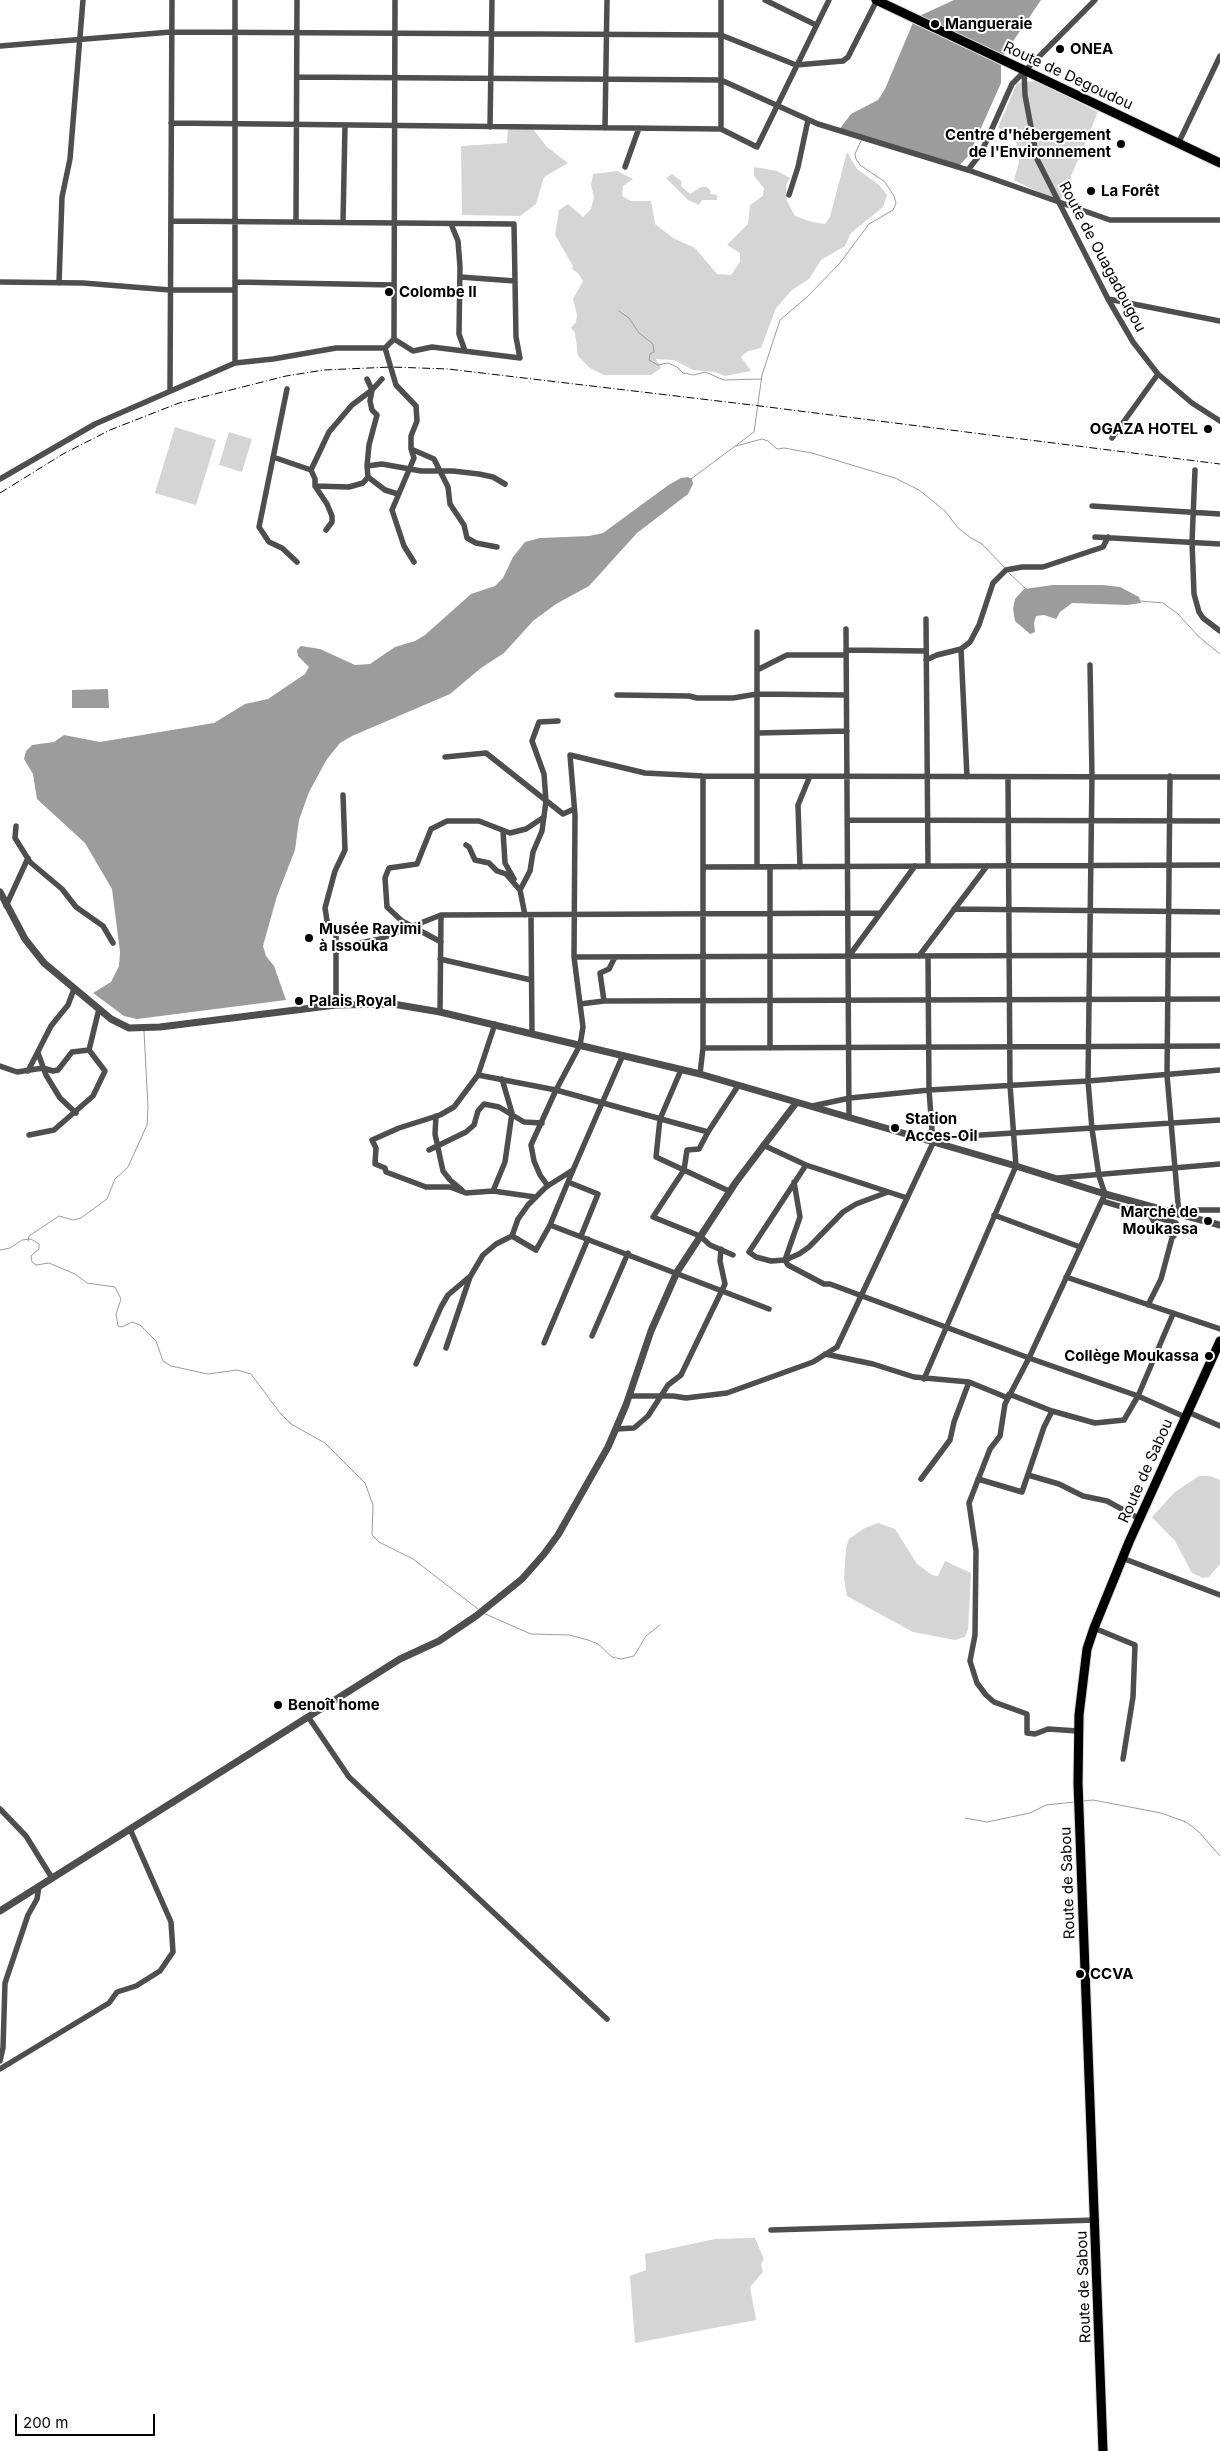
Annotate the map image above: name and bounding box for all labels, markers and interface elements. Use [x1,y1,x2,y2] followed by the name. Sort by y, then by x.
[945,15,1032,33] place label: Mangueraie
[929,18,941,30] marker: Mangueraie
[1000,38,1136,114] street label: Route de Degoudou
[1070,40,1113,58] place label: ONEA
[1054,43,1066,55] marker: ONEA
[945,126,1111,161] place label: Centre d'hébergement de l'Environnement
[1115,138,1127,150] marker: Centre d'hébergement de l'Environnement
[1055,179,1149,335] street label: Route de Ouagadougou
[1101,182,1159,200] place label: La Forêt
[1085,185,1097,197] marker: La Forêt
[399,283,477,301] place label: Colombe II
[383,286,395,298] marker: Colombe II
[1090,420,1198,438] place label: OGAZA HOTEL
[1202,423,1214,435] marker: OGAZA HOTEL
[319,920,421,955] place label: Musée Rayimi à Issouka
[303,932,315,944] marker: Musée Rayimi à Issouka
[309,992,396,1010] place label: Palais Royal
[293,995,305,1007] marker: Palais Royal
[905,1110,978,1145] place label: Station Acces-Oil
[889,1122,901,1134] marker: Station Acces-Oil
[1121,1203,1198,1238] place label: Marché de Moukassa
[1202,1215,1214,1227] marker: Marché de Moukassa
[1064,1347,1199,1365] place label: Collège Moukassa
[1203,1350,1215,1362] marker: Collège Moukassa
[1115,1416,1177,1526] street label: Route de Sabou
[288,1696,380,1714] place label: Benoît home
[272,1699,284,1711] marker: Benoît home
[1057,1827,1079,1939] street label: Route de Sabou
[1090,1965,1133,1983] place label: CCVA
[1074,1968,1086,1980] marker: CCVA
[1073,2231,1095,2343] street label: Route de Sabou
[18,2404,158,2436] scale bar
[23,2413,68,2432] text: 200 m

